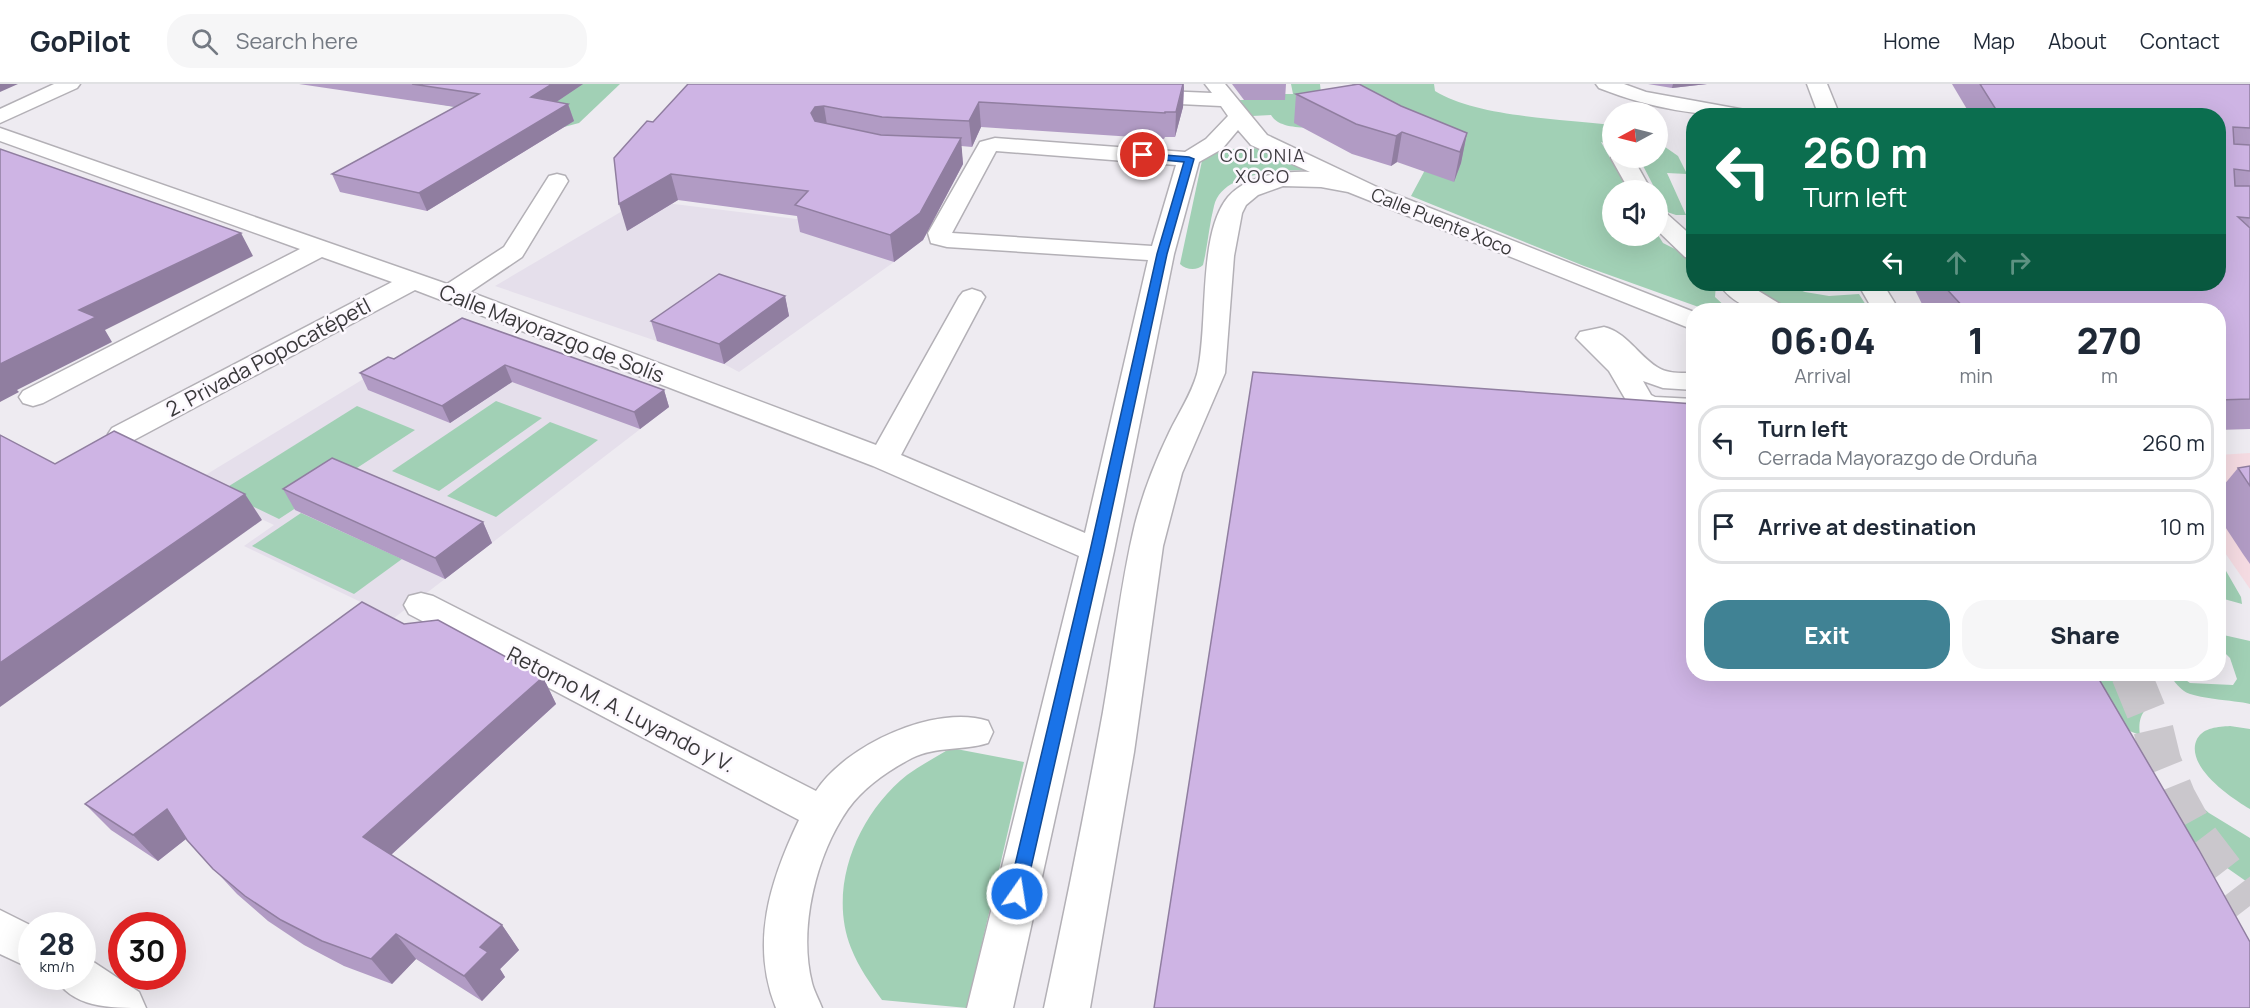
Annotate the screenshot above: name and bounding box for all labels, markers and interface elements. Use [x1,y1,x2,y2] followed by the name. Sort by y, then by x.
[167,14,587,68] search box
[30,22,131,60] text: GoPilot
[188,25,221,58] icon: search
[236,26,358,56] text: Search here
[1883,27,1940,55] text: Home
[1973,27,2015,55] text: Map
[2048,27,2107,55] text: About
[2140,27,2220,55] text: Contact
[1602,102,1668,168] north arrow
[1602,102,1668,246] map controls
[1803,123,1928,181] text: 260 m
[1117,129,1168,180] pin
[1704,132,1782,210] icon: left
[1126,138,1159,171] icon: arrive
[1220,143,1306,188] district label: COLONIA XOCO
[1803,178,1907,215] text: Turn left
[1602,180,1668,246] button: sound
[1368,182,1516,260] street label: Calle Puente Xoco
[1877,246,1910,279] icon: left
[1940,246,1973,279] icon: ahead
[2003,246,2036,279] icon: right
[435,277,669,389] street label: Calle Mayorazgo de Solís
[161,291,375,423] street label: 2. Privada Popocatépetl
[1770,316,1876,365] text: 06:04
[1968,316,1984,365] text: 1
[2077,316,2142,365] text: 270
[1794,362,1851,389] text: Arrival
[1959,362,1993,389] text: min
[2101,362,2118,389] text: m
[1758,414,1848,444] text: Turn left
[1707,426,1740,459] icon: left
[2142,428,2205,458] text: 260 m
[1758,444,2037,471] text: Cerrada Mayorazgo de Orduña
[1707,510,1740,543] icon: arrive
[1758,512,1976,542] text: Arrive at destination
[2160,512,2205,542] text: 10 m
[1704,600,1950,669] button: Exit
[1962,600,2208,669] button: Share
[503,639,739,779] street label: Retorno M. A. Luyando y V.
[985,862,1049,926] position arrow
[108,912,186,990] speed limit sign: 30
[39,923,75,964] text: 28
[40,956,74,977] text: km/h

